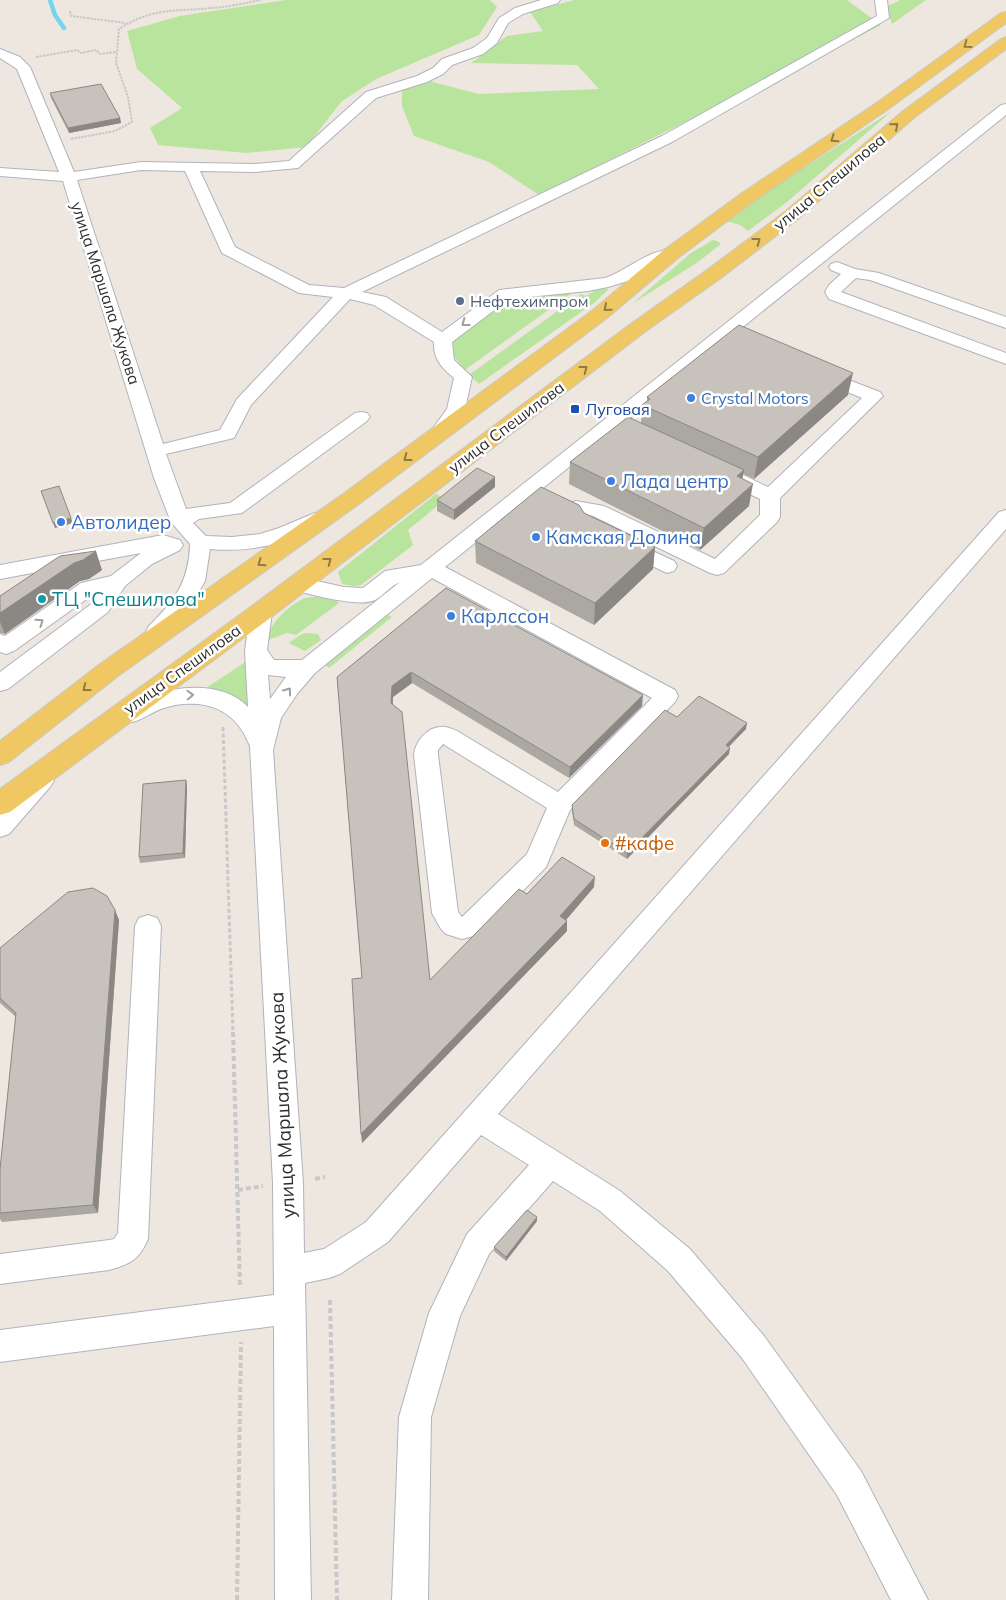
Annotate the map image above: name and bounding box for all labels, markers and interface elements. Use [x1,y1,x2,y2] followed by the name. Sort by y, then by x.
[963,39,973,48] one-way arrow
[889,123,898,132] one-way arrow
[769,129,889,235] street label: улица Спешилова
[831,133,840,142] one-way arrow
[67,199,145,387] street label: улица Маршала Жукова
[751,239,760,247] one-way arrow
[470,291,588,311] place label: Нефтехимпром
[454,295,466,307] marker: Нефтехимпром
[604,303,613,312] one-way arrow
[462,318,471,326] one-way arrow
[578,366,587,374] one-way arrow
[444,377,568,477] street label: улица Спешилова
[701,388,809,408] place label: Crystal Motors
[685,392,697,404] marker: Crystal Motors
[585,399,650,419] place label: Луговая
[569,403,581,415] marker: Луговая
[404,452,413,460] one-way arrow
[621,469,729,493] place label: Лада центр
[605,475,617,487] marker: Лада центр
[71,510,171,534] place label: Автолидер
[55,516,67,528] marker: Автолидер
[546,525,701,549] place label: Камская Долина
[530,531,542,543] marker: Камская Долина
[257,557,267,566] one-way arrow
[322,559,331,567] one-way arrow
[52,587,205,611] place label: ТЦ "Спешилова"
[36,593,48,605] marker: ТЦ "Спешилова"
[461,604,549,628] place label: Карлссон
[445,610,457,622] marker: Карлссон
[34,619,44,628] one-way arrow
[119,620,245,718] street label: улица Спешилова
[82,682,92,691] one-way arrow
[282,688,290,697] one-way arrow
[186,690,194,700] one-way arrow
[615,831,674,855] place label: #кафе
[599,837,611,849] marker: #кафе
[264,991,300,1219] street label: улица Маршала Жукова

